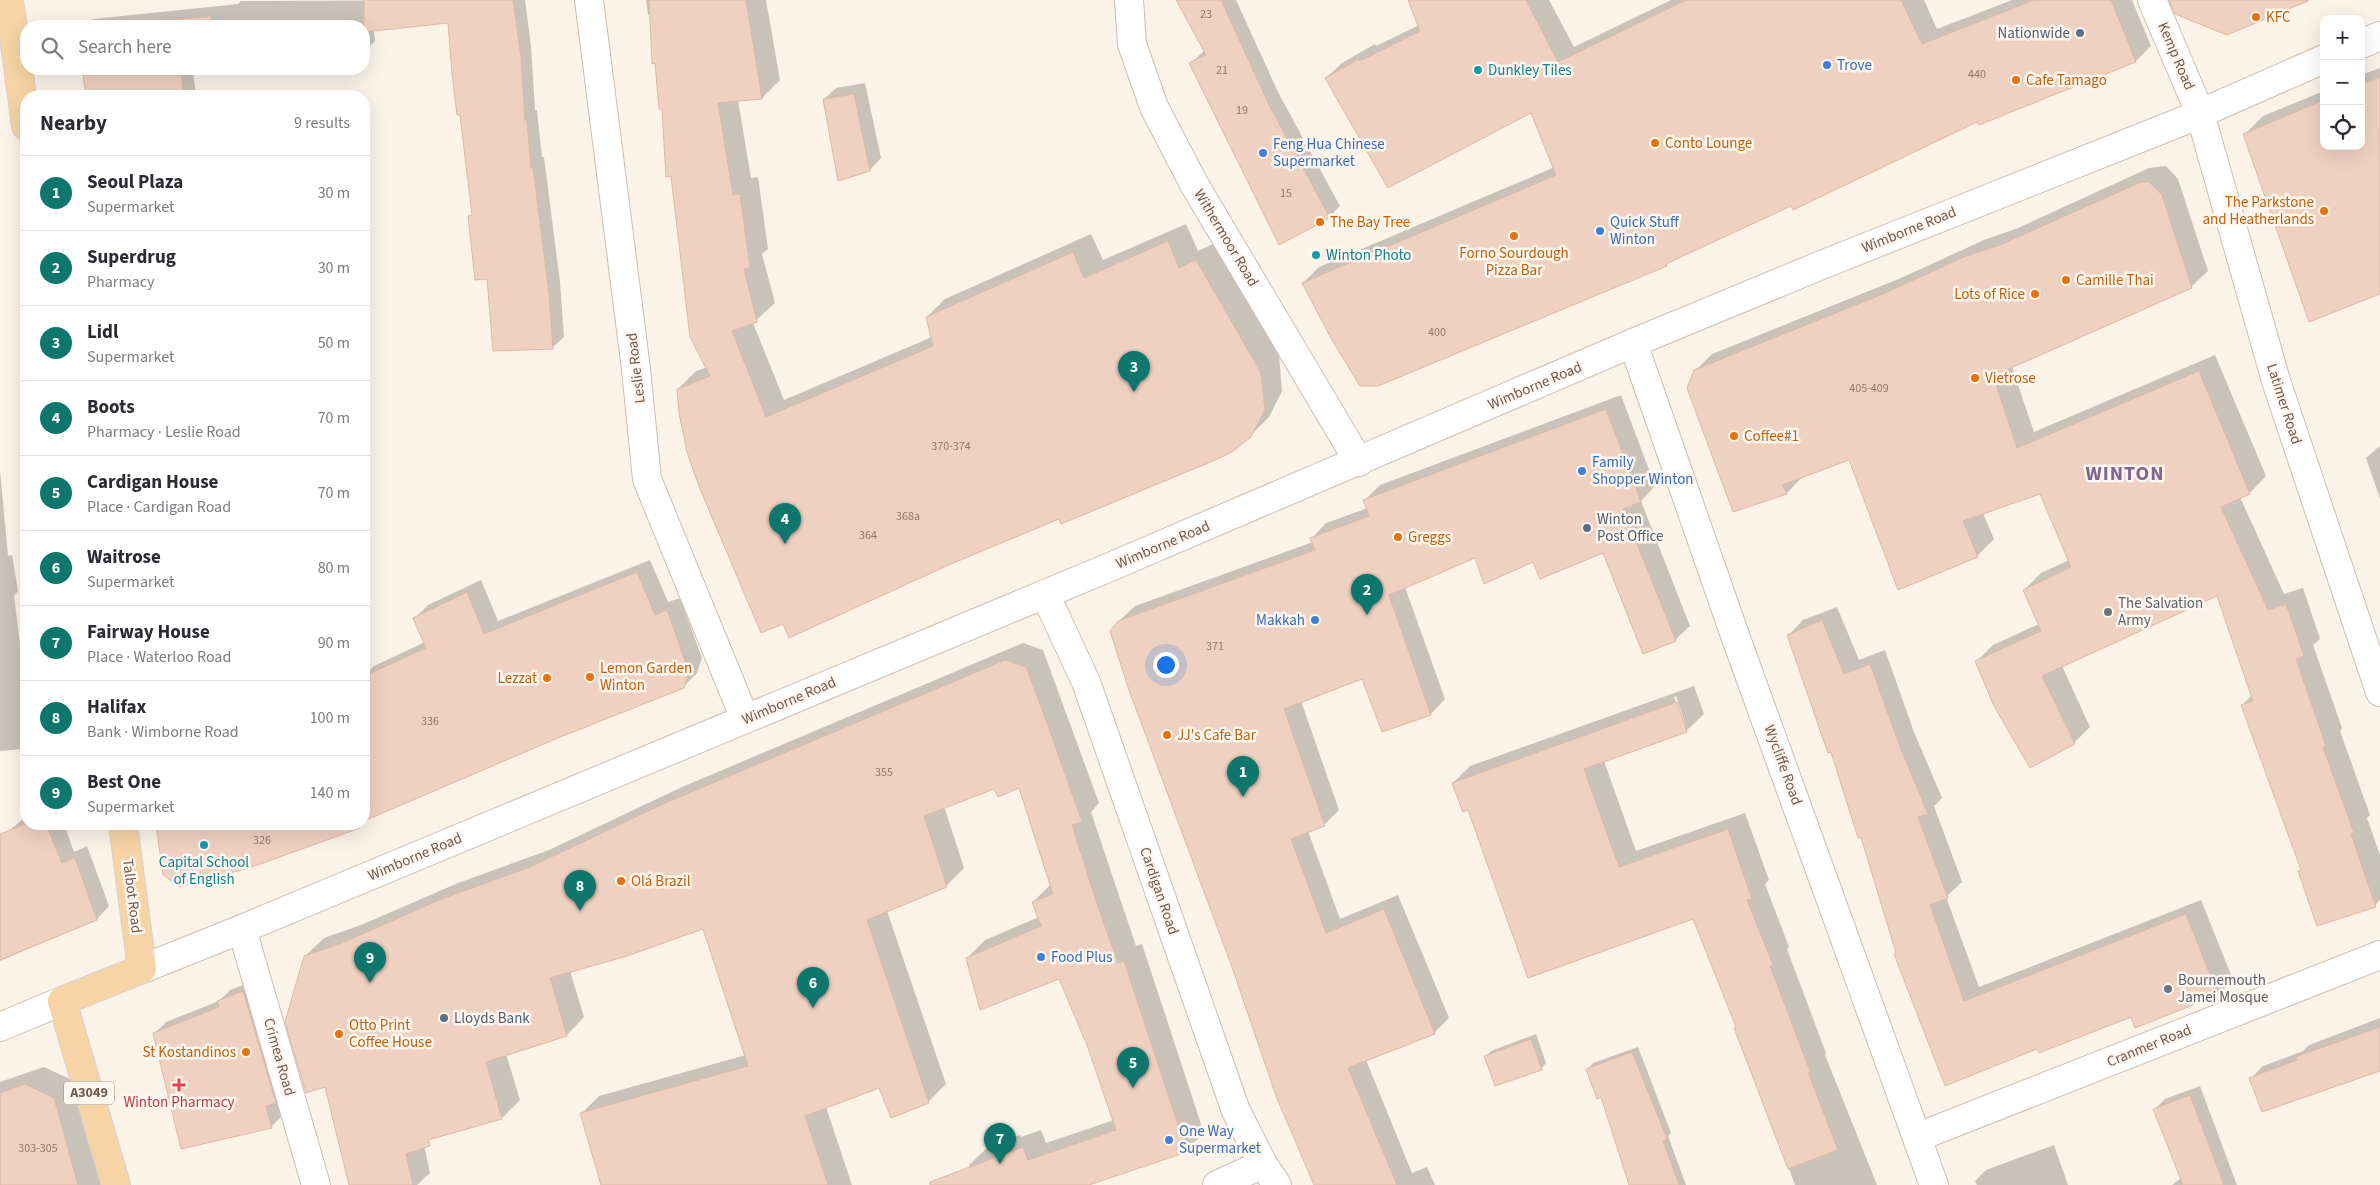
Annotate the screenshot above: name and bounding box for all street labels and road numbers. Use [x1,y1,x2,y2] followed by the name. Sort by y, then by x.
[2152,19,2200,93] street label: Kemp Road
[1189,185,1263,291] street label: Withermoor Road
[1859,201,1959,259] street label: Wimborne Road
[621,331,651,405] street label: Leslie Road
[1485,357,1585,415] street label: Wimborne Road
[2261,361,2307,447] street label: Latimer Road
[1113,516,1213,574] street label: Wimborne Road
[739,672,839,730] street label: Wimborne Road
[1759,722,1807,808] street label: Wycliffe Road
[365,828,465,886] street label: Wimborne Road
[1134,844,1184,938] street label: Cardigan Road
[117,858,147,934] street label: Talbot Road
[258,1016,300,1098] street label: Crimea Road
[2104,1020,2194,1072] street label: Cranmer Road
[64,1082,114,1104] road number: A3049

